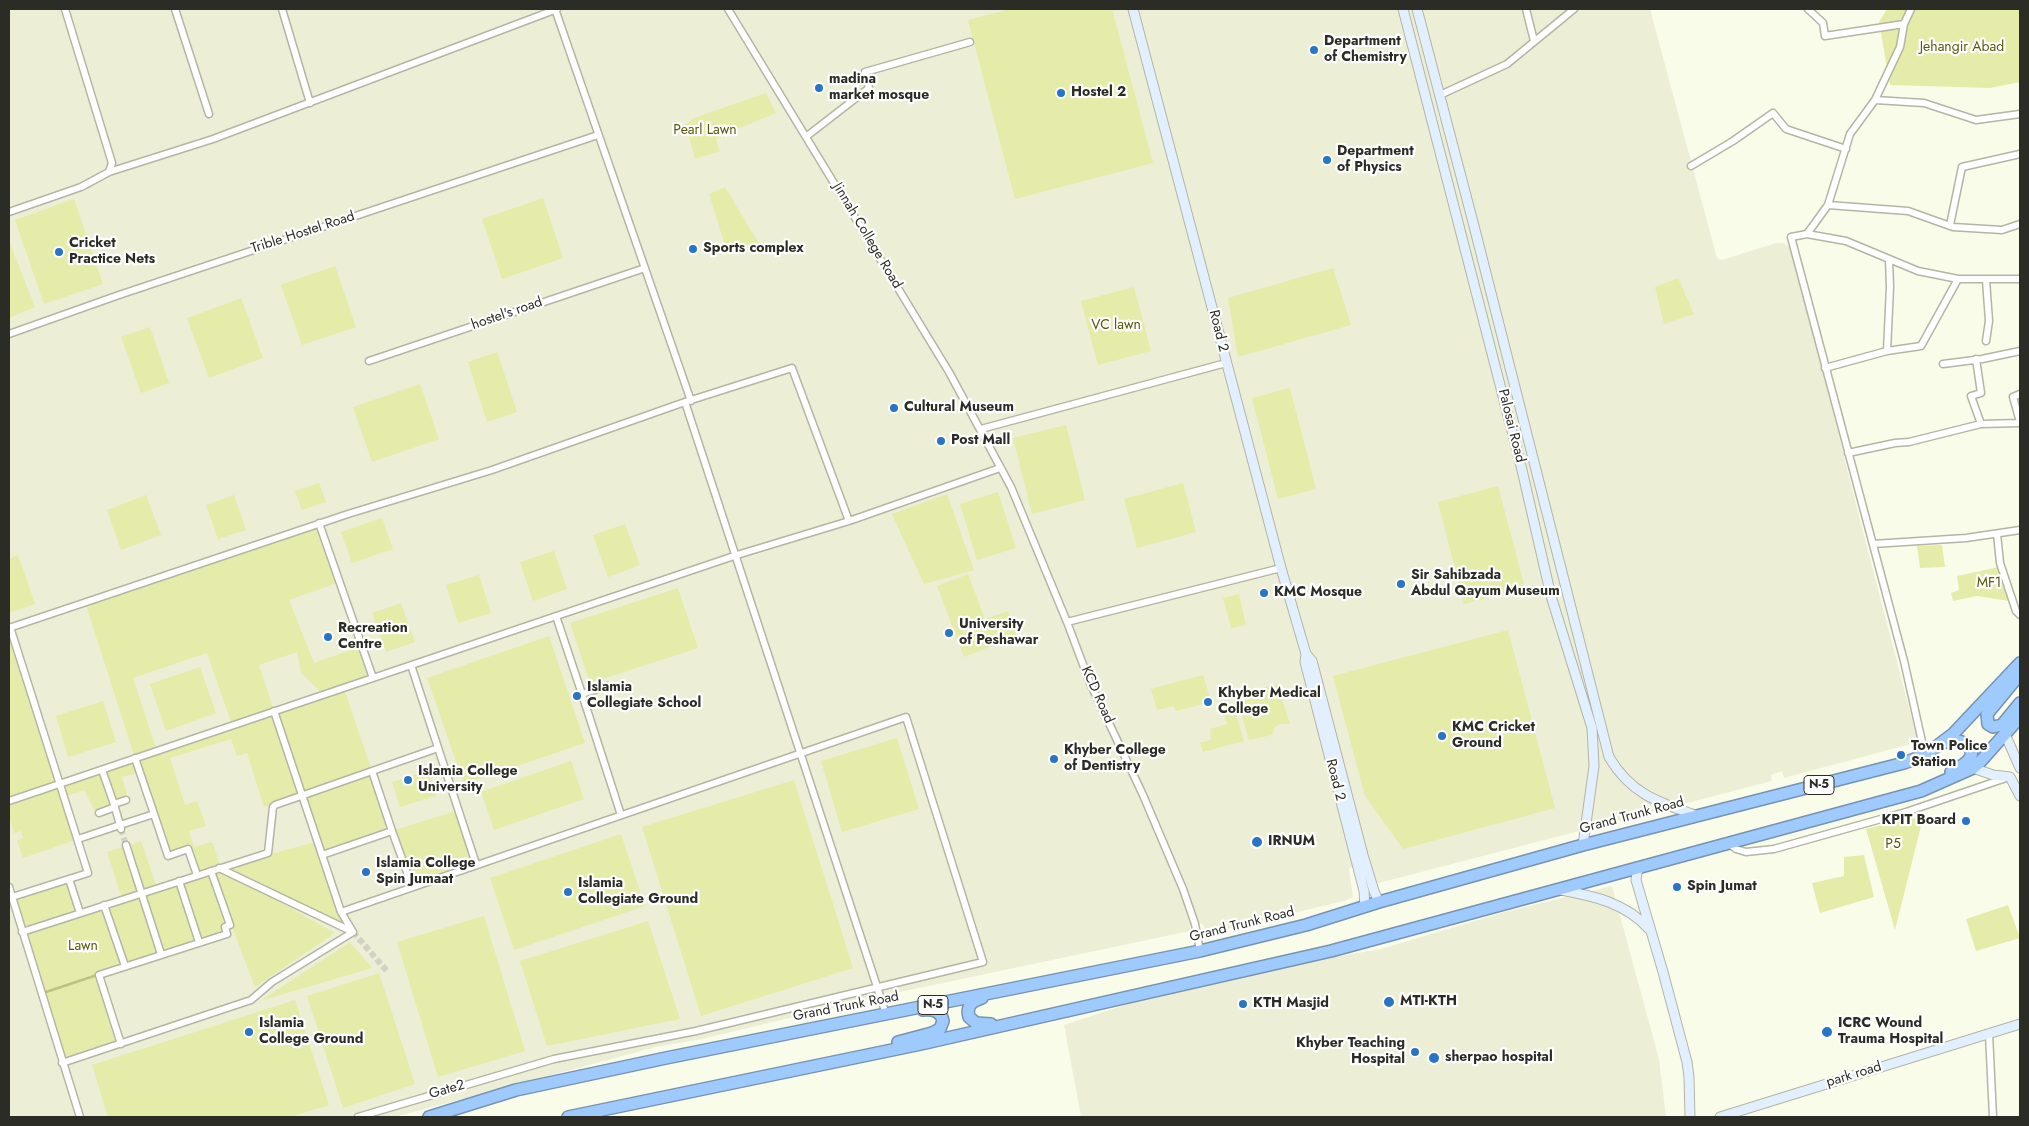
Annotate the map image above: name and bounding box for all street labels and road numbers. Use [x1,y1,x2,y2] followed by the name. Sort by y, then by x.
[829,180,905,292] street label: Jinnah College Road
[249,208,357,258] street label: Trible Hostel Road
[469,294,545,334] street label: hostel's road
[1205,308,1231,354] street label: Road 2
[1494,387,1528,465] street label: Palosai Road
[1077,664,1117,726] street label: KCD Road
[1322,757,1348,803] street label: Road 2
[1804,776,1834,794] road number: N-5
[1578,794,1686,838] street label: Grand Trunk Road
[1188,904,1296,946] street label: Grand Trunk Road
[792,989,900,1025] street label: Grand Trunk Road
[918,996,948,1014] road number: N-5
[1824,1059,1884,1091] street label: park road
[427,1077,467,1103] street label: Gate2

